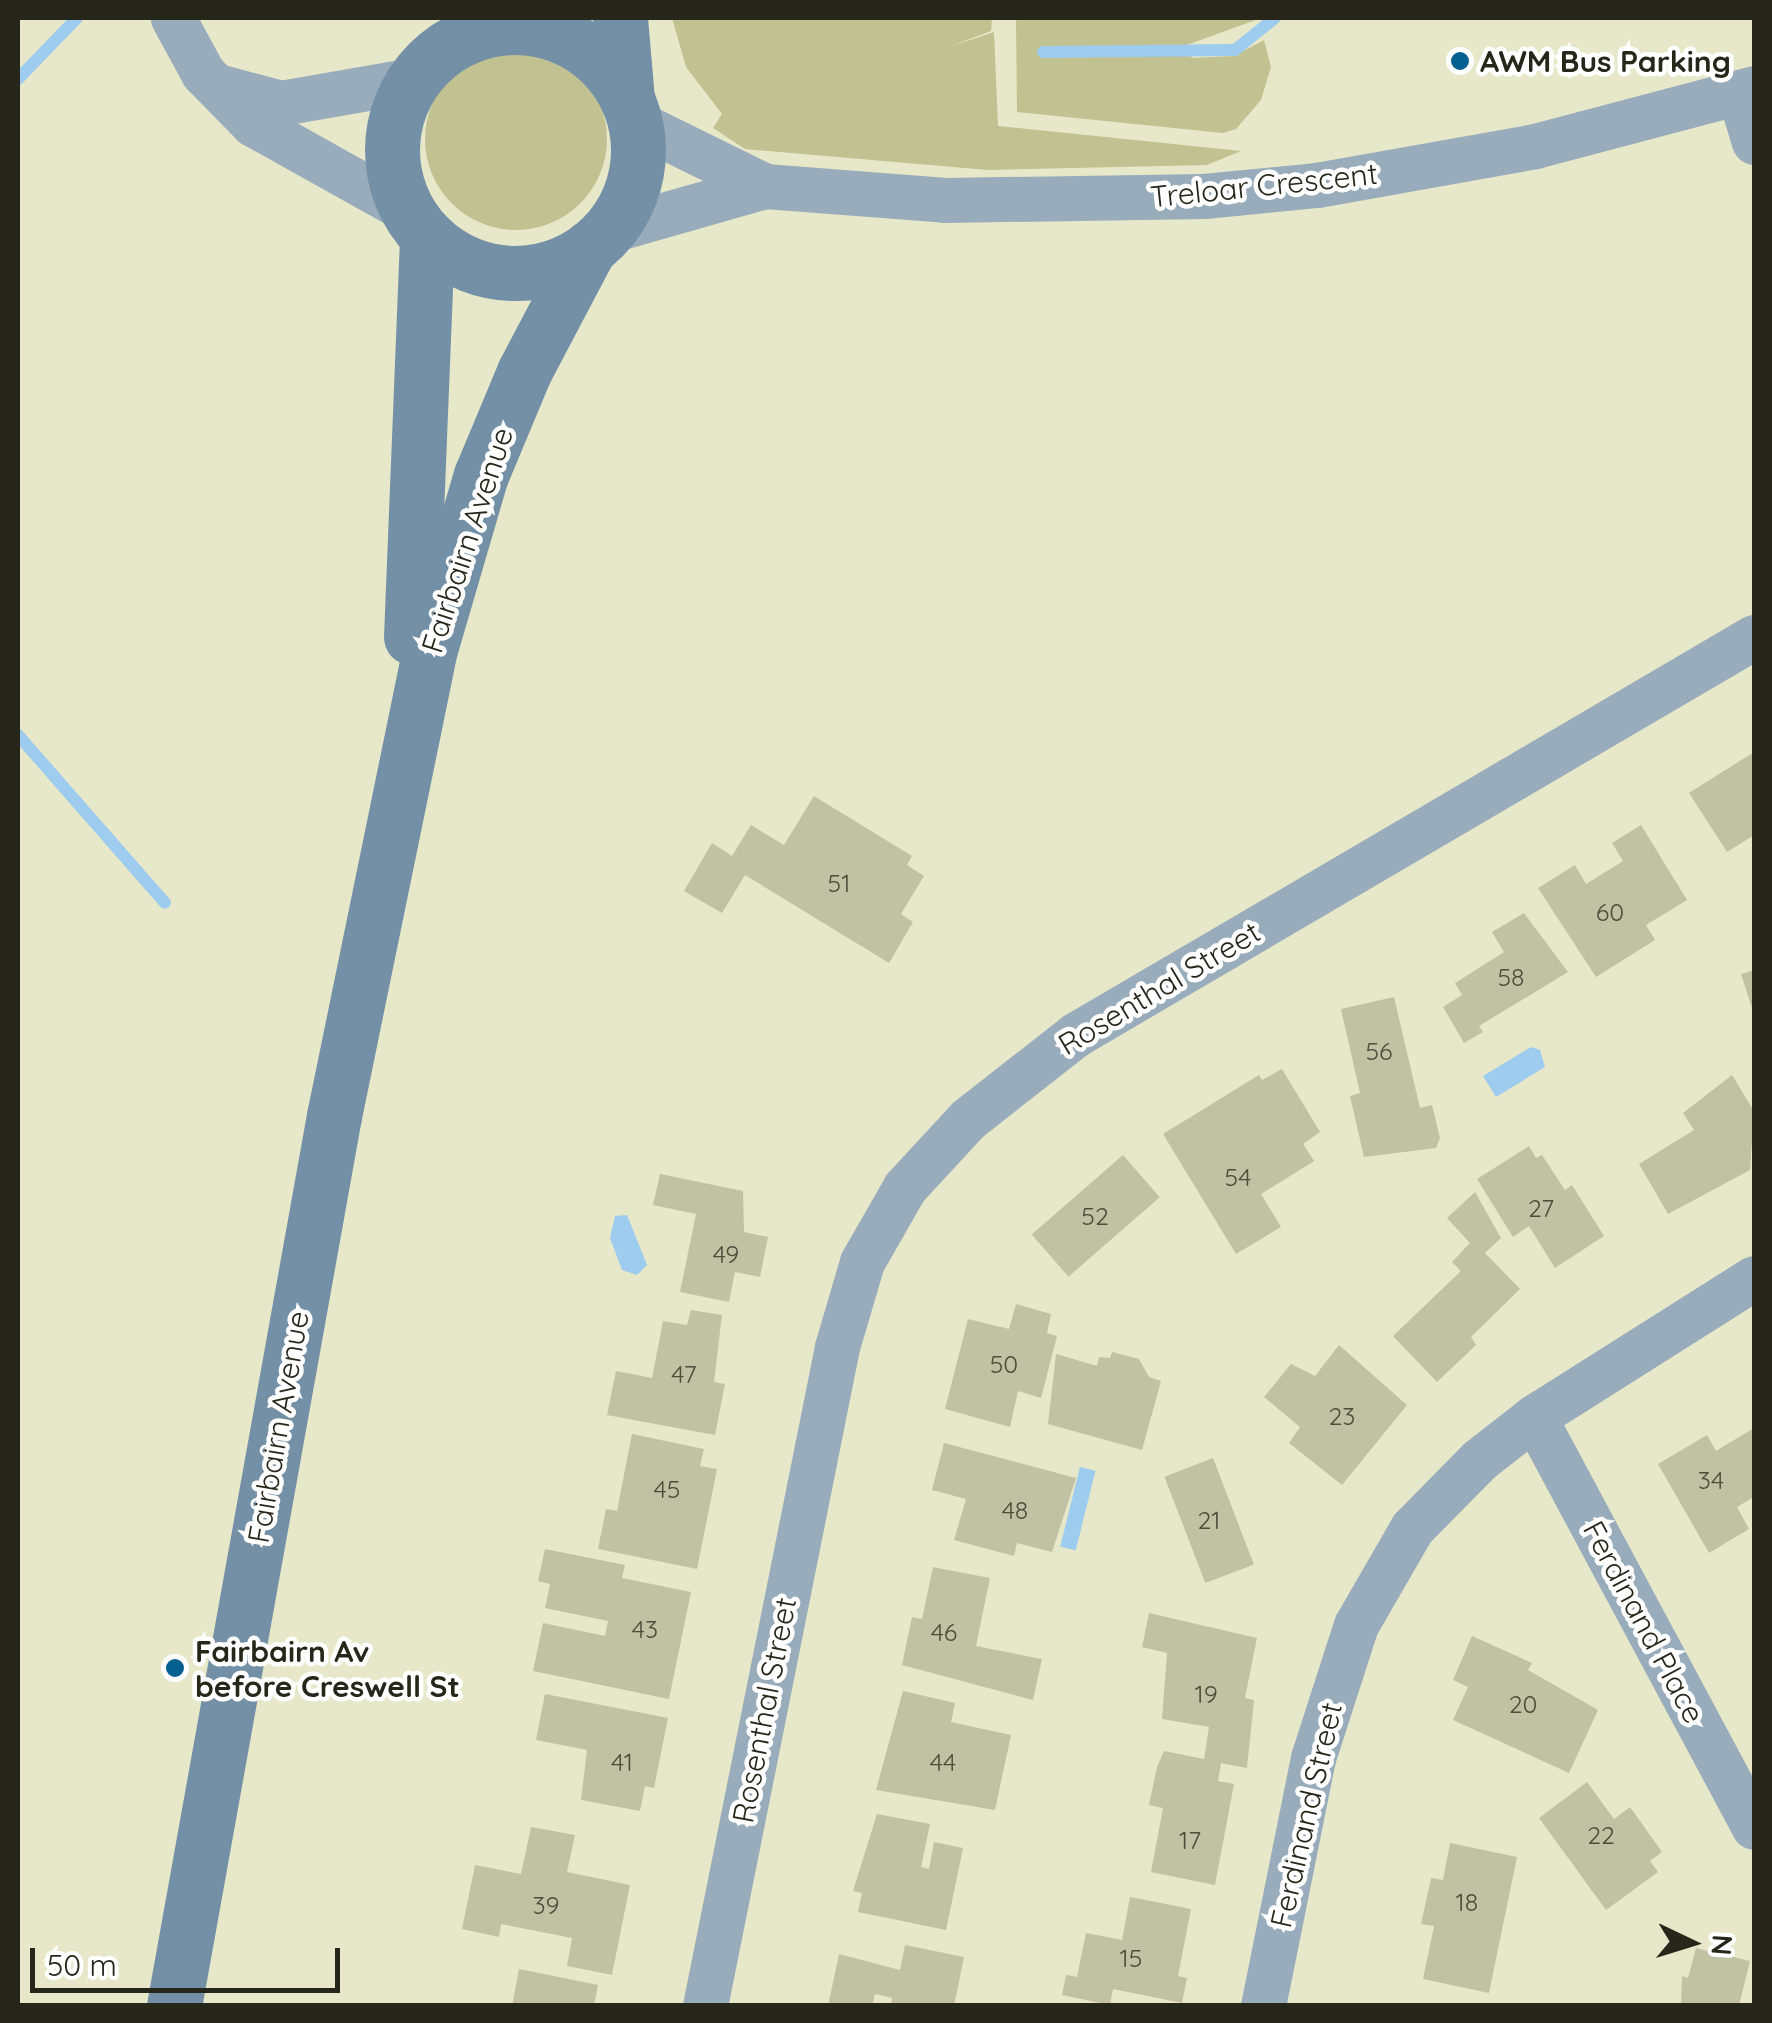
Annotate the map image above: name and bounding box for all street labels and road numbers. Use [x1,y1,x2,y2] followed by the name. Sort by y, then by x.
[1149,155,1379,215] street label: Treloar Crescent
[414,423,520,657] street label: Fairbairn Avenue
[1052,914,1266,1062] street label: Rosenthal Street
[240,1308,316,1546] street label: Fairbairn Avenue
[1576,1515,1712,1729] street label: Ferdinand Place
[724,1594,804,1826] street label: Rosenthal Street
[1263,1699,1349,1931] street label: Ferdinand Street

